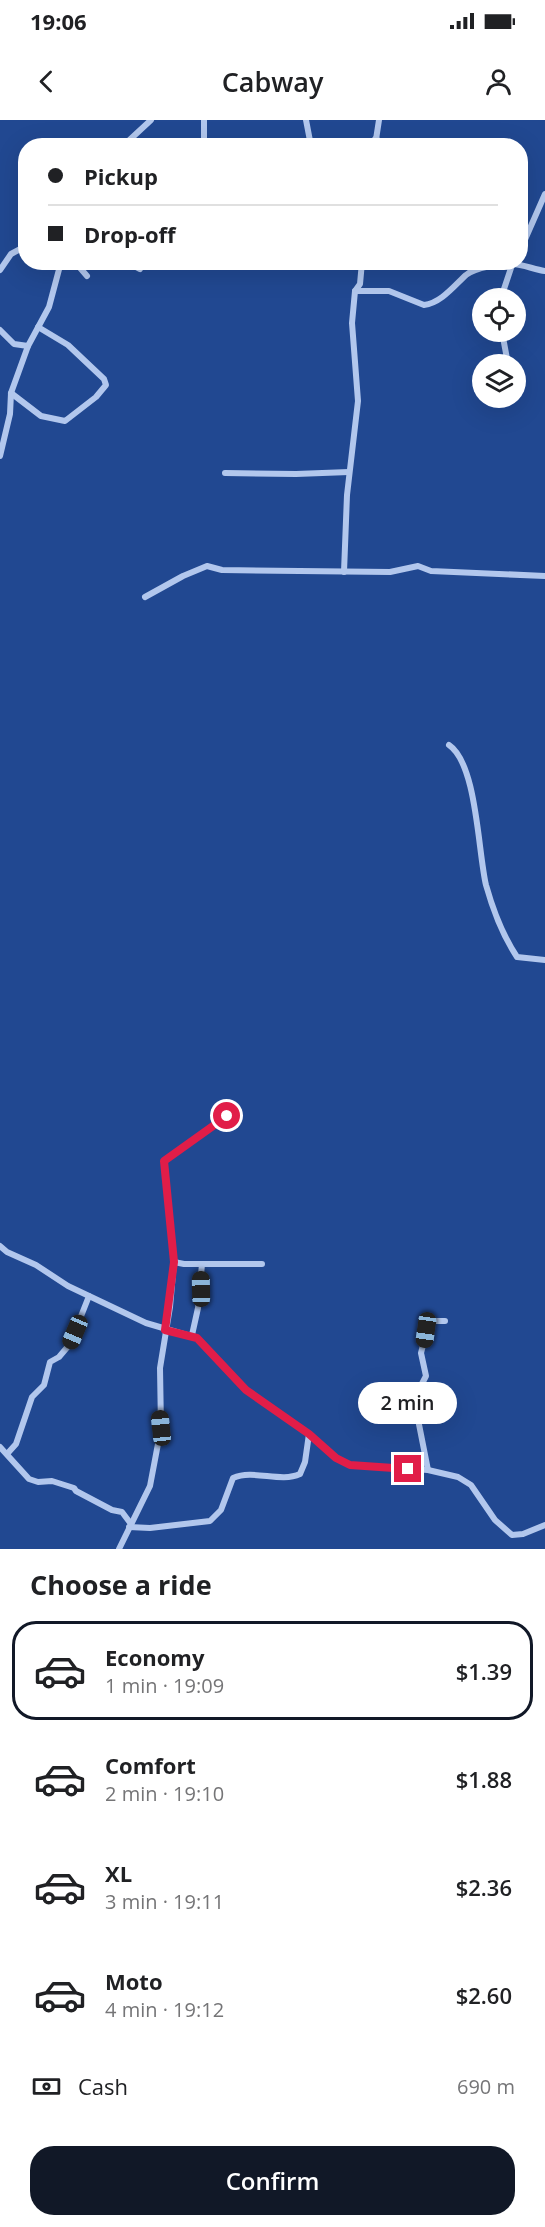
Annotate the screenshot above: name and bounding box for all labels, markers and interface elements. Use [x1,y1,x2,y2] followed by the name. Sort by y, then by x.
[30,6,87,36] text: 19:06
[222,63,323,100] text: Cabway
[30,65,63,98] icon: back
[482,65,515,98] icon: person
[84,161,158,191] text: Pickup
[84,219,176,249] text: Drop-off
[472,288,526,408] map controls
[472,288,526,342] button: locate
[472,354,526,408] button: layers
[213,1102,240,1129] route start
[192,1271,210,1307] car
[415,1311,437,1349] car
[60,1312,90,1352] car
[358,1382,458,1424] callout: 2 min
[381,1389,435,1416] text: 2 min
[150,1409,172,1447] car
[394,1455,421,1482] route end
[30,1566,212,1603] text: Choose a ride
[105,1642,204,1672] text: Economy
[33,1644,87,1698] icon: car
[456,1656,512,1686] text: $1.39
[105,1672,224,1699] text: 1 min · 19:09
[105,1750,196,1780] text: Comfort
[33,1752,87,1806] icon: car
[456,1764,512,1794] text: $1.88
[105,1780,224,1807] text: 2 min · 19:10
[105,1858,132,1888] text: XL
[33,1860,87,1914] icon: car
[456,1872,512,1902] text: $2.36
[105,1888,224,1915] text: 3 min · 19:11
[105,1966,163,1996] text: Moto
[33,1968,87,2022] icon: car
[456,1980,512,2010] text: $2.60
[105,1996,224,2023] text: 4 min · 19:12
[30,2070,63,2103] icon: cash
[78,2071,128,2101] text: Cash
[457,2073,515,2100] text: 690 m
[30,2146,515,2215] button: Confirm

